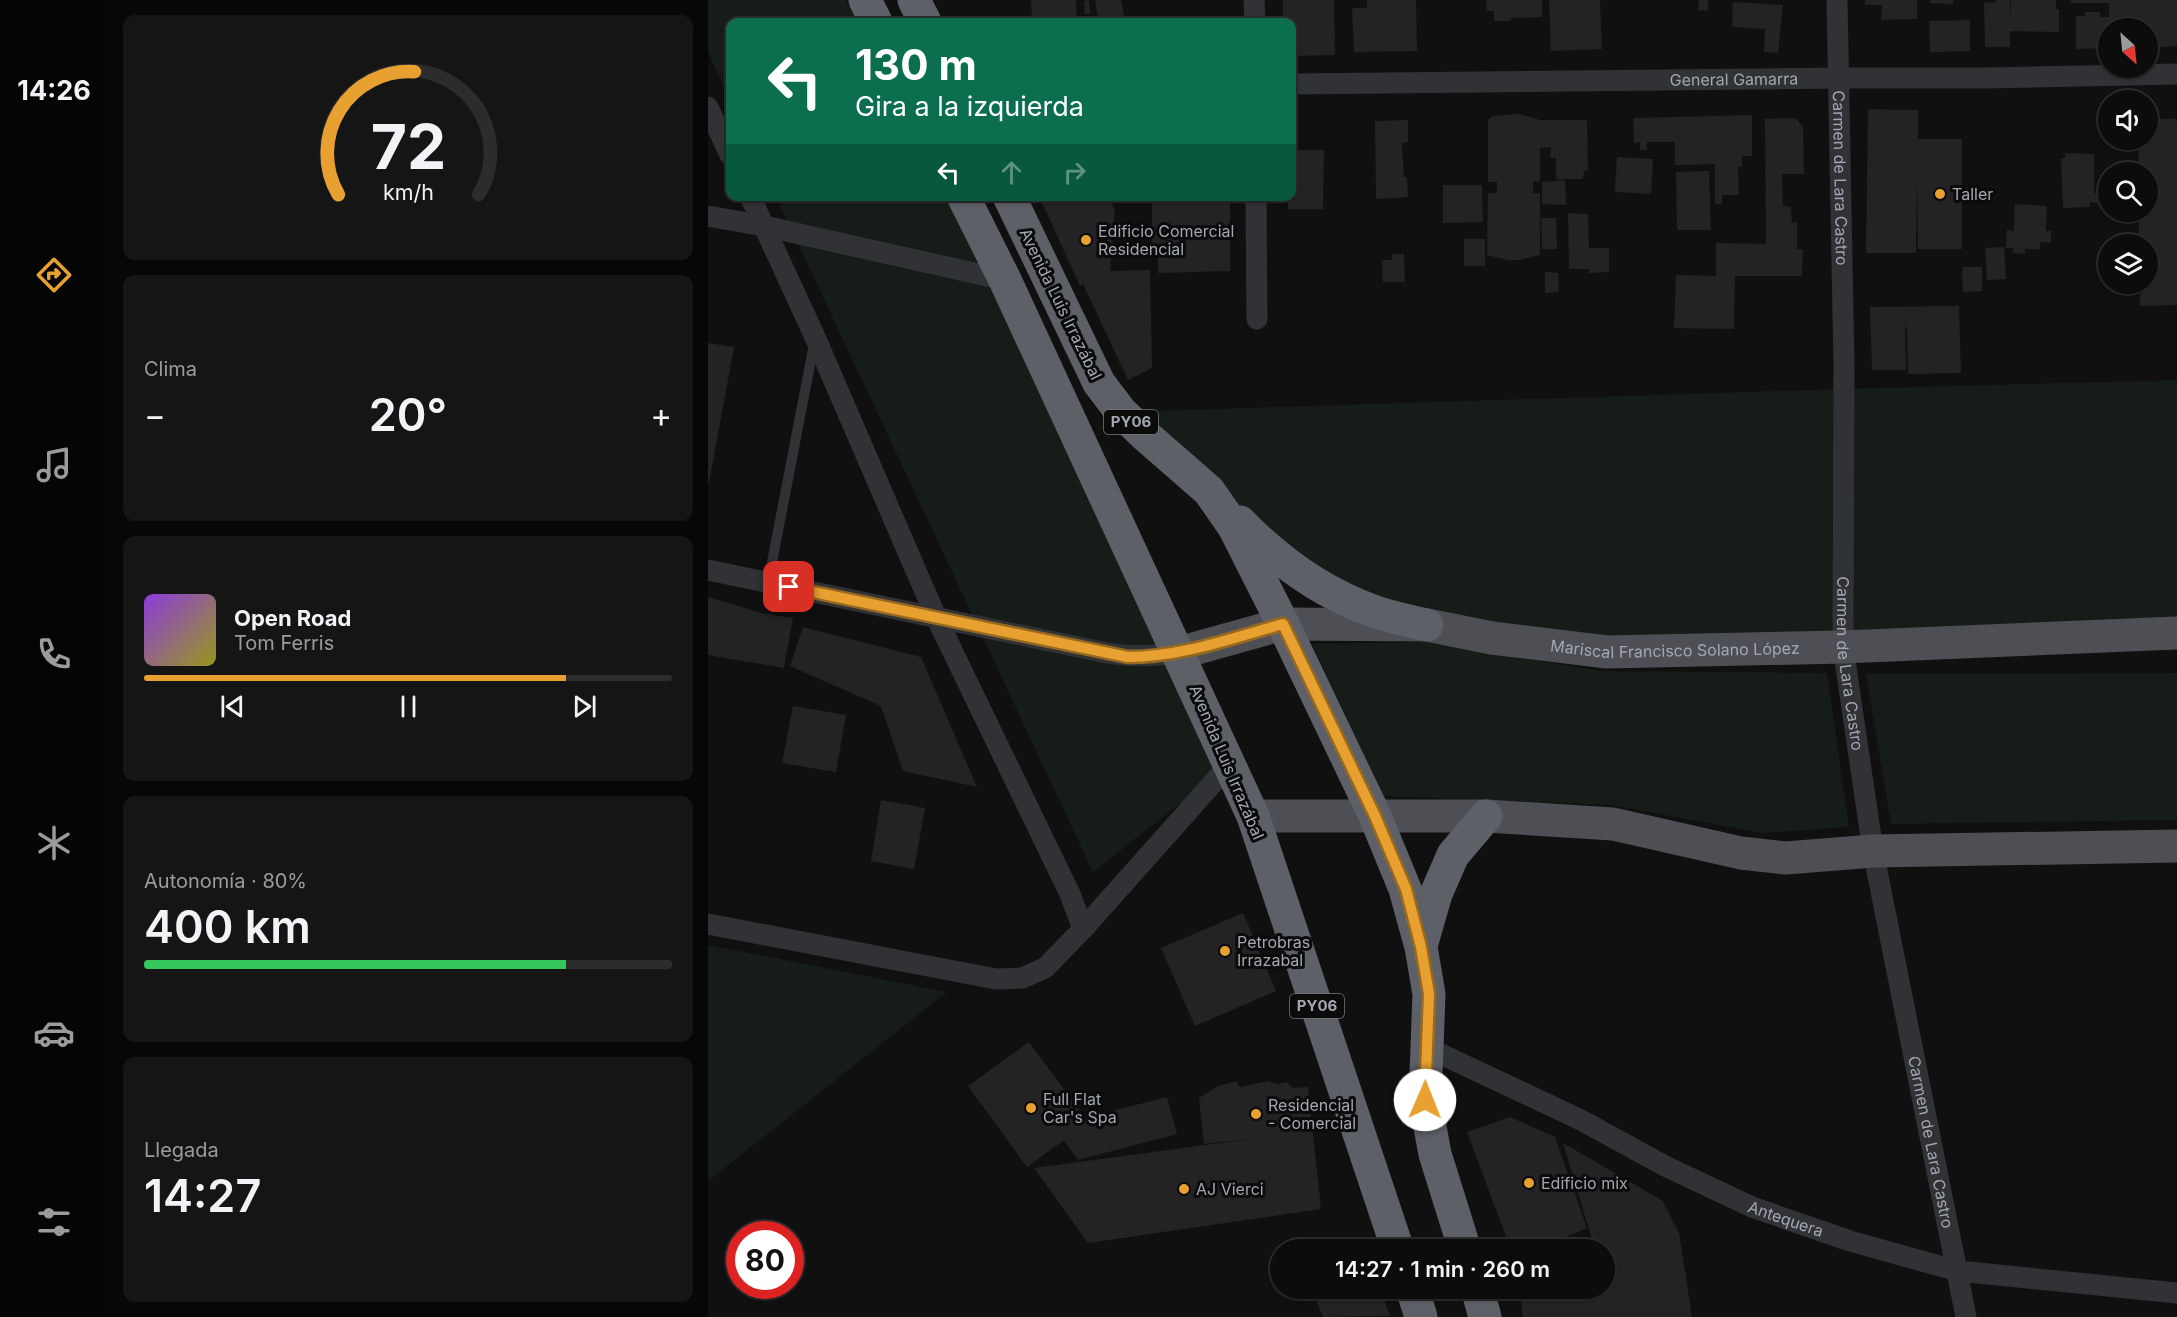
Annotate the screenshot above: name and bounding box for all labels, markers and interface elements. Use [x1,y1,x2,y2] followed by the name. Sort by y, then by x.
[2098,18,2158,78] north arrow
[2098,18,2158,294] map controls
[855,39,977,90] text: 130 m
[756,42,834,120] icon: left
[1670,68,1798,90] street label: General Gamarra
[17,74,91,107] text: 14:26
[855,90,1084,123] text: Gira a la izquierda
[1829,90,1852,266] street label: Carmen de Lara Castro
[2098,90,2158,150] button: sound
[370,109,446,184] text: 72
[932,156,965,189] icon: left
[995,156,1028,189] icon: ahead
[1058,156,1091,189] icon: right
[2098,162,2158,222] button: search
[383,179,433,205] text: km/h
[1952,184,1993,204] place label: Taller
[1933,187,1947,201] marker: Taller
[1098,221,1234,259] place label: Edificio Comercial Residencial
[1016,225,1106,383] street label: Avenida Luis Irrazábal
[1079,233,1093,247] marker: Edificio Comercial Residencial
[2098,234,2158,294] button: layers
[33,254,75,296] icon: directions
[144,357,197,381] text: Clima
[369,387,447,442] text: 20°
[144,395,166,435] text: −
[650,395,672,435] text: +
[1104,410,1158,434] road number: PY06
[33,444,75,486] icon: music
[763,561,814,612] pin
[772,570,805,603] icon: arrive
[1833,576,1868,752] street label: Carmen de Lara Castro
[234,605,351,631] text: Open Road
[234,631,334,655] text: Tom Ferris
[33,633,75,675] icon: phone
[1549,635,1800,662] street label: Mariscal Francisco Solano López
[1185,682,1269,842] street label: Avenida Luis Irrazábal
[216,690,249,723] icon: previous
[392,690,425,723] icon: pause
[568,690,601,723] icon: next
[33,822,75,864] icon: climate
[144,869,307,893] text: Autonomía · 80%
[144,899,311,954] text: 400 km
[1237,932,1310,970] place label: Petrobras Irrazabal
[1218,944,1232,958] marker: Petrobras Irrazabal
[1290,994,1344,1018] road number: PY06
[33,1012,75,1054] icon: car
[1904,1054,1958,1230] street label: Carmen de Lara Castro
[1393,1068,1457,1132] position arrow
[1043,1089,1117,1127] place label: Full Flat Car's Spa
[1268,1095,1356,1133] place label: Residencial - Comercial
[1024,1101,1038,1115] marker: Full Flat Car's Spa
[1249,1107,1263,1121] marker: Residencial - Comercial
[144,1138,219,1162] text: Llegada
[144,1168,261,1223] text: 14:27
[1541,1173,1628,1193] place label: Edificio mix
[1522,1176,1536,1190] marker: Edificio mix
[1196,1179,1264,1199] place label: AJ Vierci
[1177,1182,1191,1196] marker: AJ Vierci
[1745,1196,1826,1241] street label: Antequera
[33,1201,75,1243] icon: filters
[726,1221,804,1299] speed limit sign: 80
[1335,1256,1550,1282] text: 14:27 · 1 min · 260 m

